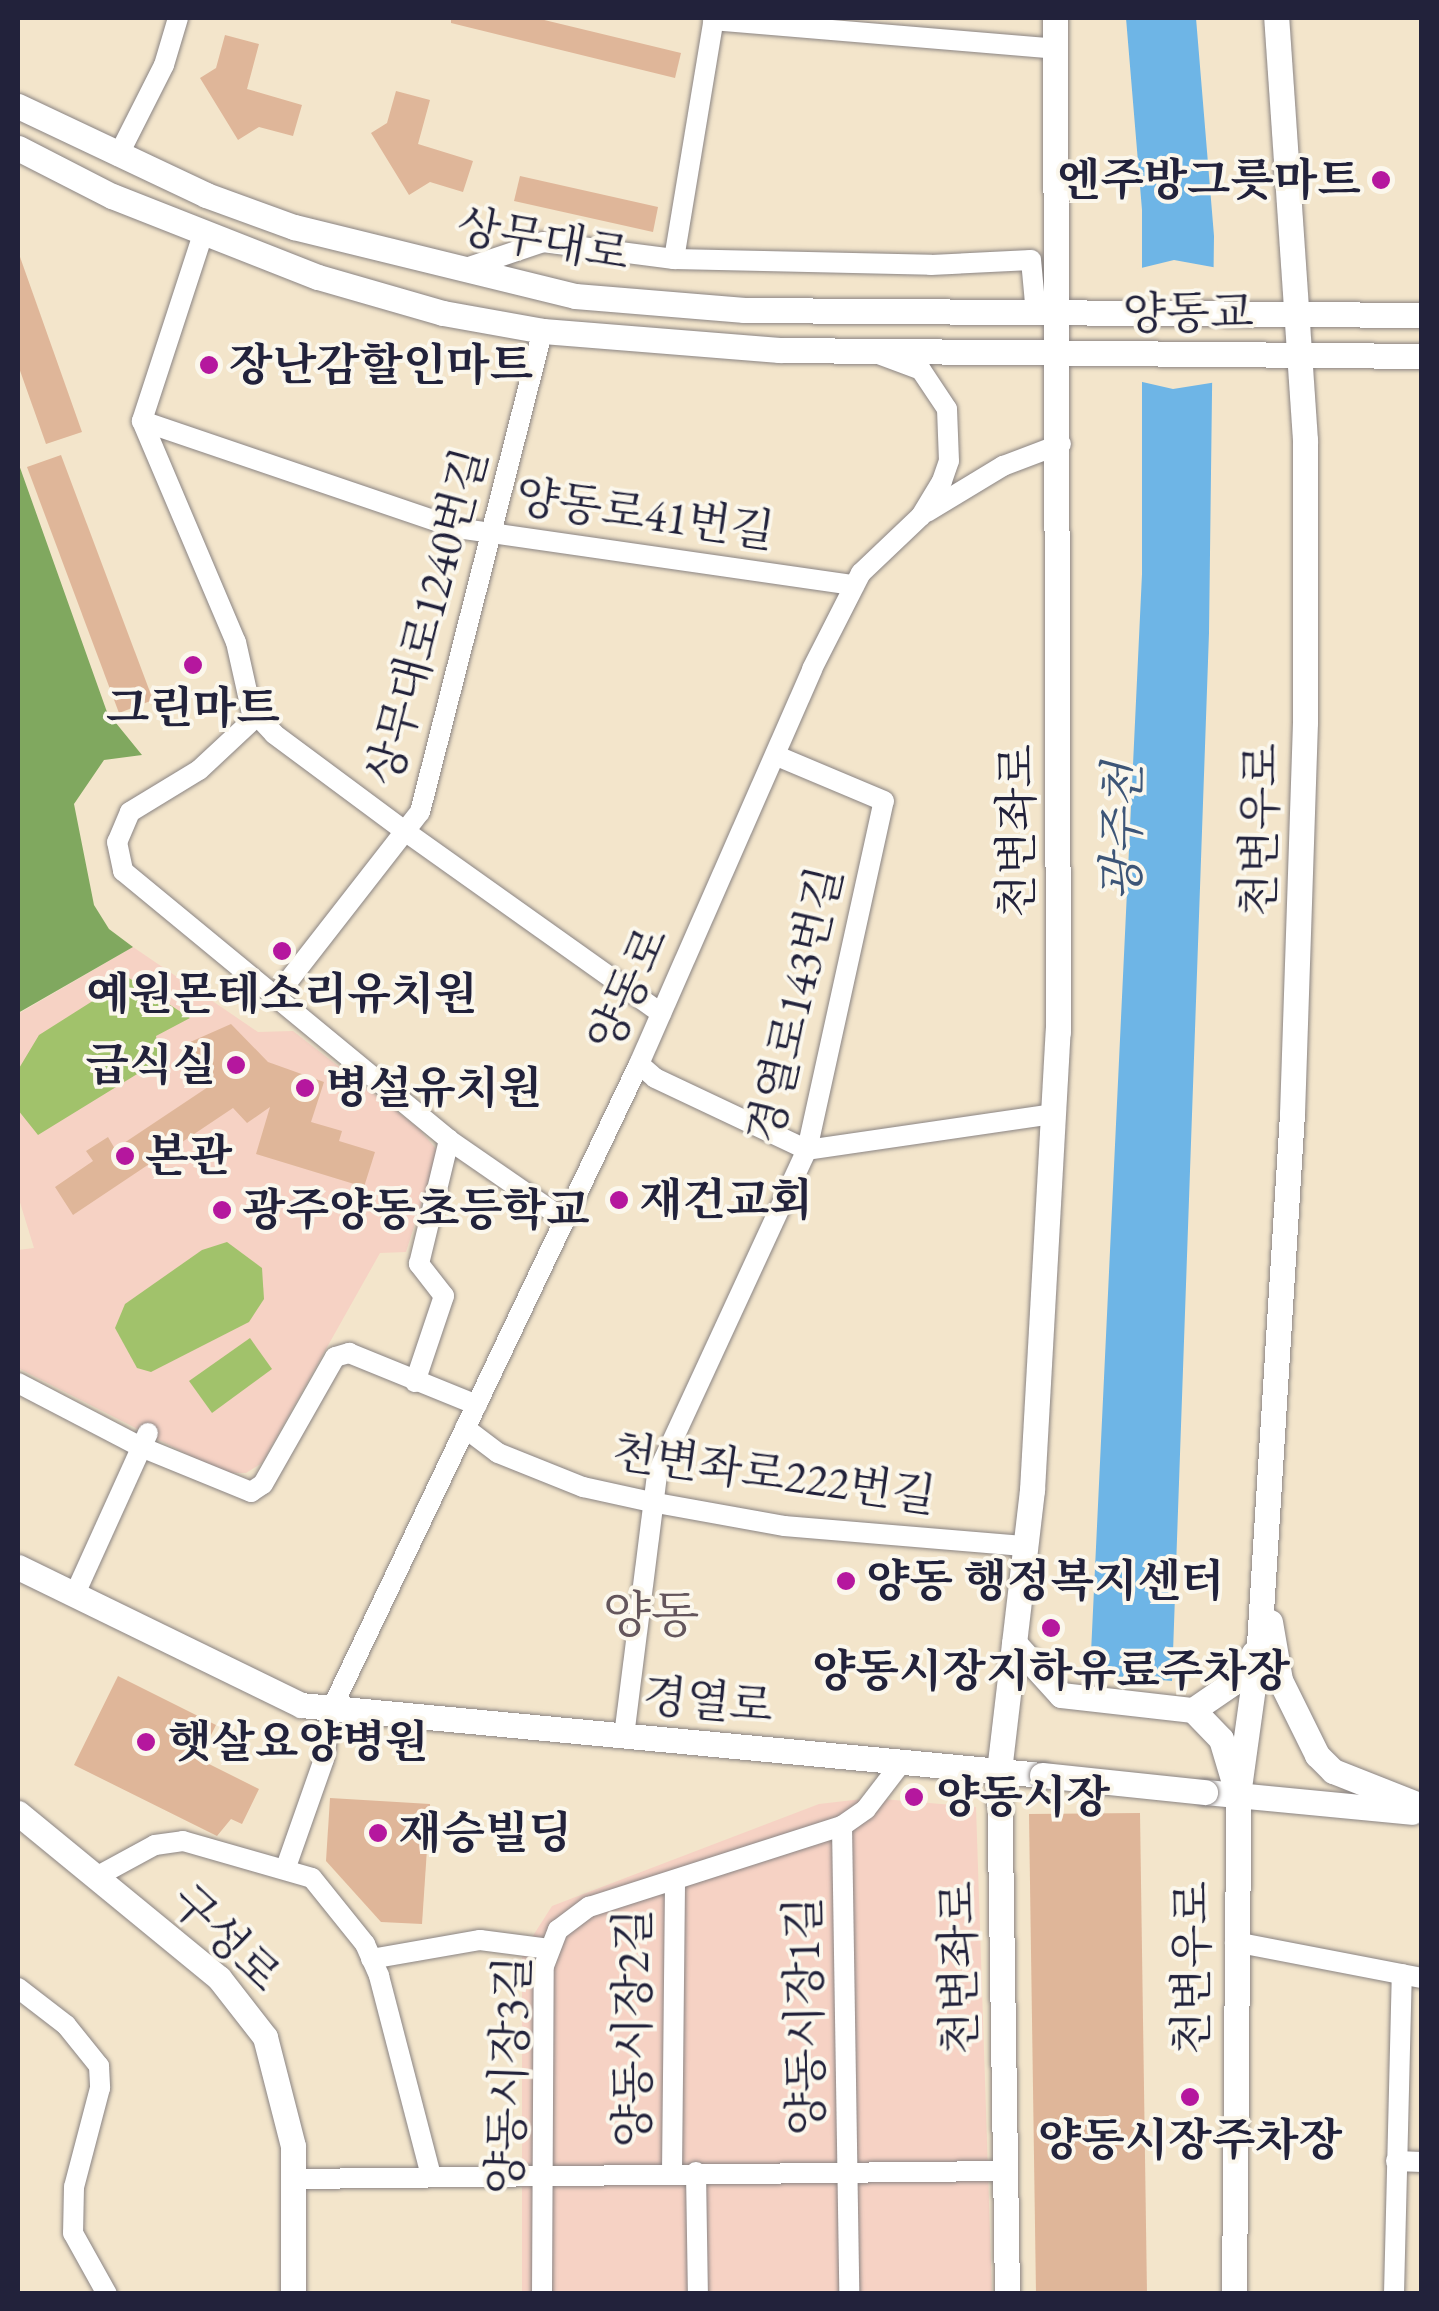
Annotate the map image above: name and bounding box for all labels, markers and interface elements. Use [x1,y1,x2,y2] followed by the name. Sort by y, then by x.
[1057,153,1361,207] place label: 엔주방그릇마트
[1370,169,1392,191] marker: 엔주방그릇마트
[453,198,633,282] street label: 상무대로
[1122,285,1254,341] street label: 양동교
[229,338,533,392] place label: 장난감할인마트
[198,354,220,376] marker: 장난감할인마트
[356,442,498,792] street label: 상무대로1240번길
[512,469,778,559] street label: 양동로41번길
[182,654,204,676] marker: 그린마트
[106,681,280,735] place label: 그린마트
[1231,743,1289,917] street label: 천변우로
[990,744,1044,918] street label: 천변좌로
[1092,762,1152,902] water label: 광주천
[737,861,853,1149] street label: 경열로143번길
[577,918,679,1060] street label: 양동로
[271,940,293,962] marker: 예원몬테소리유치원
[86,967,478,1021] place label: 예원몬테소리유치원
[86,1038,216,1092] place label: 급식실
[225,1054,247,1076] marker: 급식실
[325,1061,542,1115] place label: 병설유치원
[294,1077,316,1099] marker: 병설유치원
[145,1129,232,1183] place label: 본관
[114,1145,136,1167] marker: 본관
[639,1173,813,1227] place label: 재건교회
[242,1183,590,1237] place label: 광주양동초등학교
[608,1189,630,1211] marker: 재건교회
[211,1199,233,1221] marker: 광주양동초등학교
[609,1425,939,1523] street label: 천변좌로222번길
[866,1554,1224,1608] place label: 양동 행정복지센터
[835,1570,857,1592] marker: 양동 행정복지센터
[603,1585,699,1645] district label: 양동
[1040,1617,1062,1639] marker: 양동시장지하유료주차장
[812,1644,1290,1698] place label: 양동시장지하유료주차장
[641,1668,775,1734] street label: 경열로
[168,1715,429,1769] place label: 햇살요양병원
[133,1729,159,1755] marker: 햇살요양병원
[936,1770,1110,1824] place label: 양동시장
[901,1784,927,1810] marker: 양동시장
[398,1806,572,1860] place label: 재승빌딩
[367,1822,389,1844] marker: 재승빌딩
[160,1873,292,2003] street label: 구성로
[930,1881,988,2055] street label: 천변좌로
[1165,1881,1219,2055] street label: 천변우로
[776,1896,834,2136] street label: 양동시장1길
[606,1909,660,2147] street label: 양동시장2길
[478,1955,540,2195] street label: 양동시장3길
[1179,2086,1201,2108] marker: 양동시장주차장
[1038,2113,1342,2167] place label: 양동시장주차장

